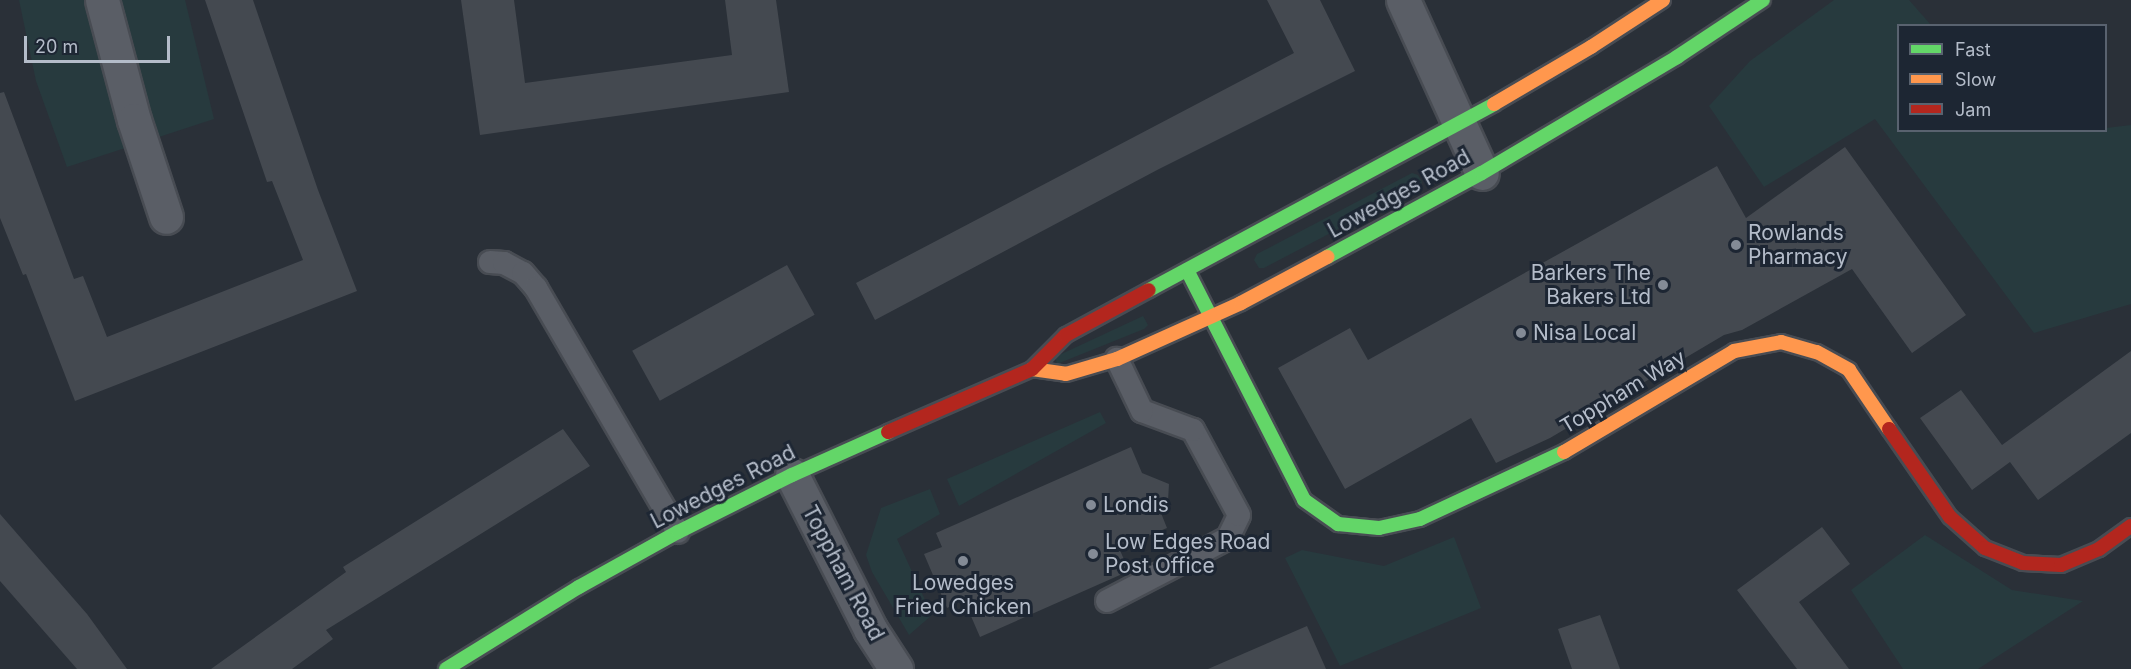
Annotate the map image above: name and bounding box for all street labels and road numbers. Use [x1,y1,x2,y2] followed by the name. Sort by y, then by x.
[1323,144,1475,244] street label: Lowedges Road
[1556,345,1690,439] street label: Toppham Way
[647,440,799,534] street label: Lowedges Road
[797,501,889,645] street label: Toppham Road

